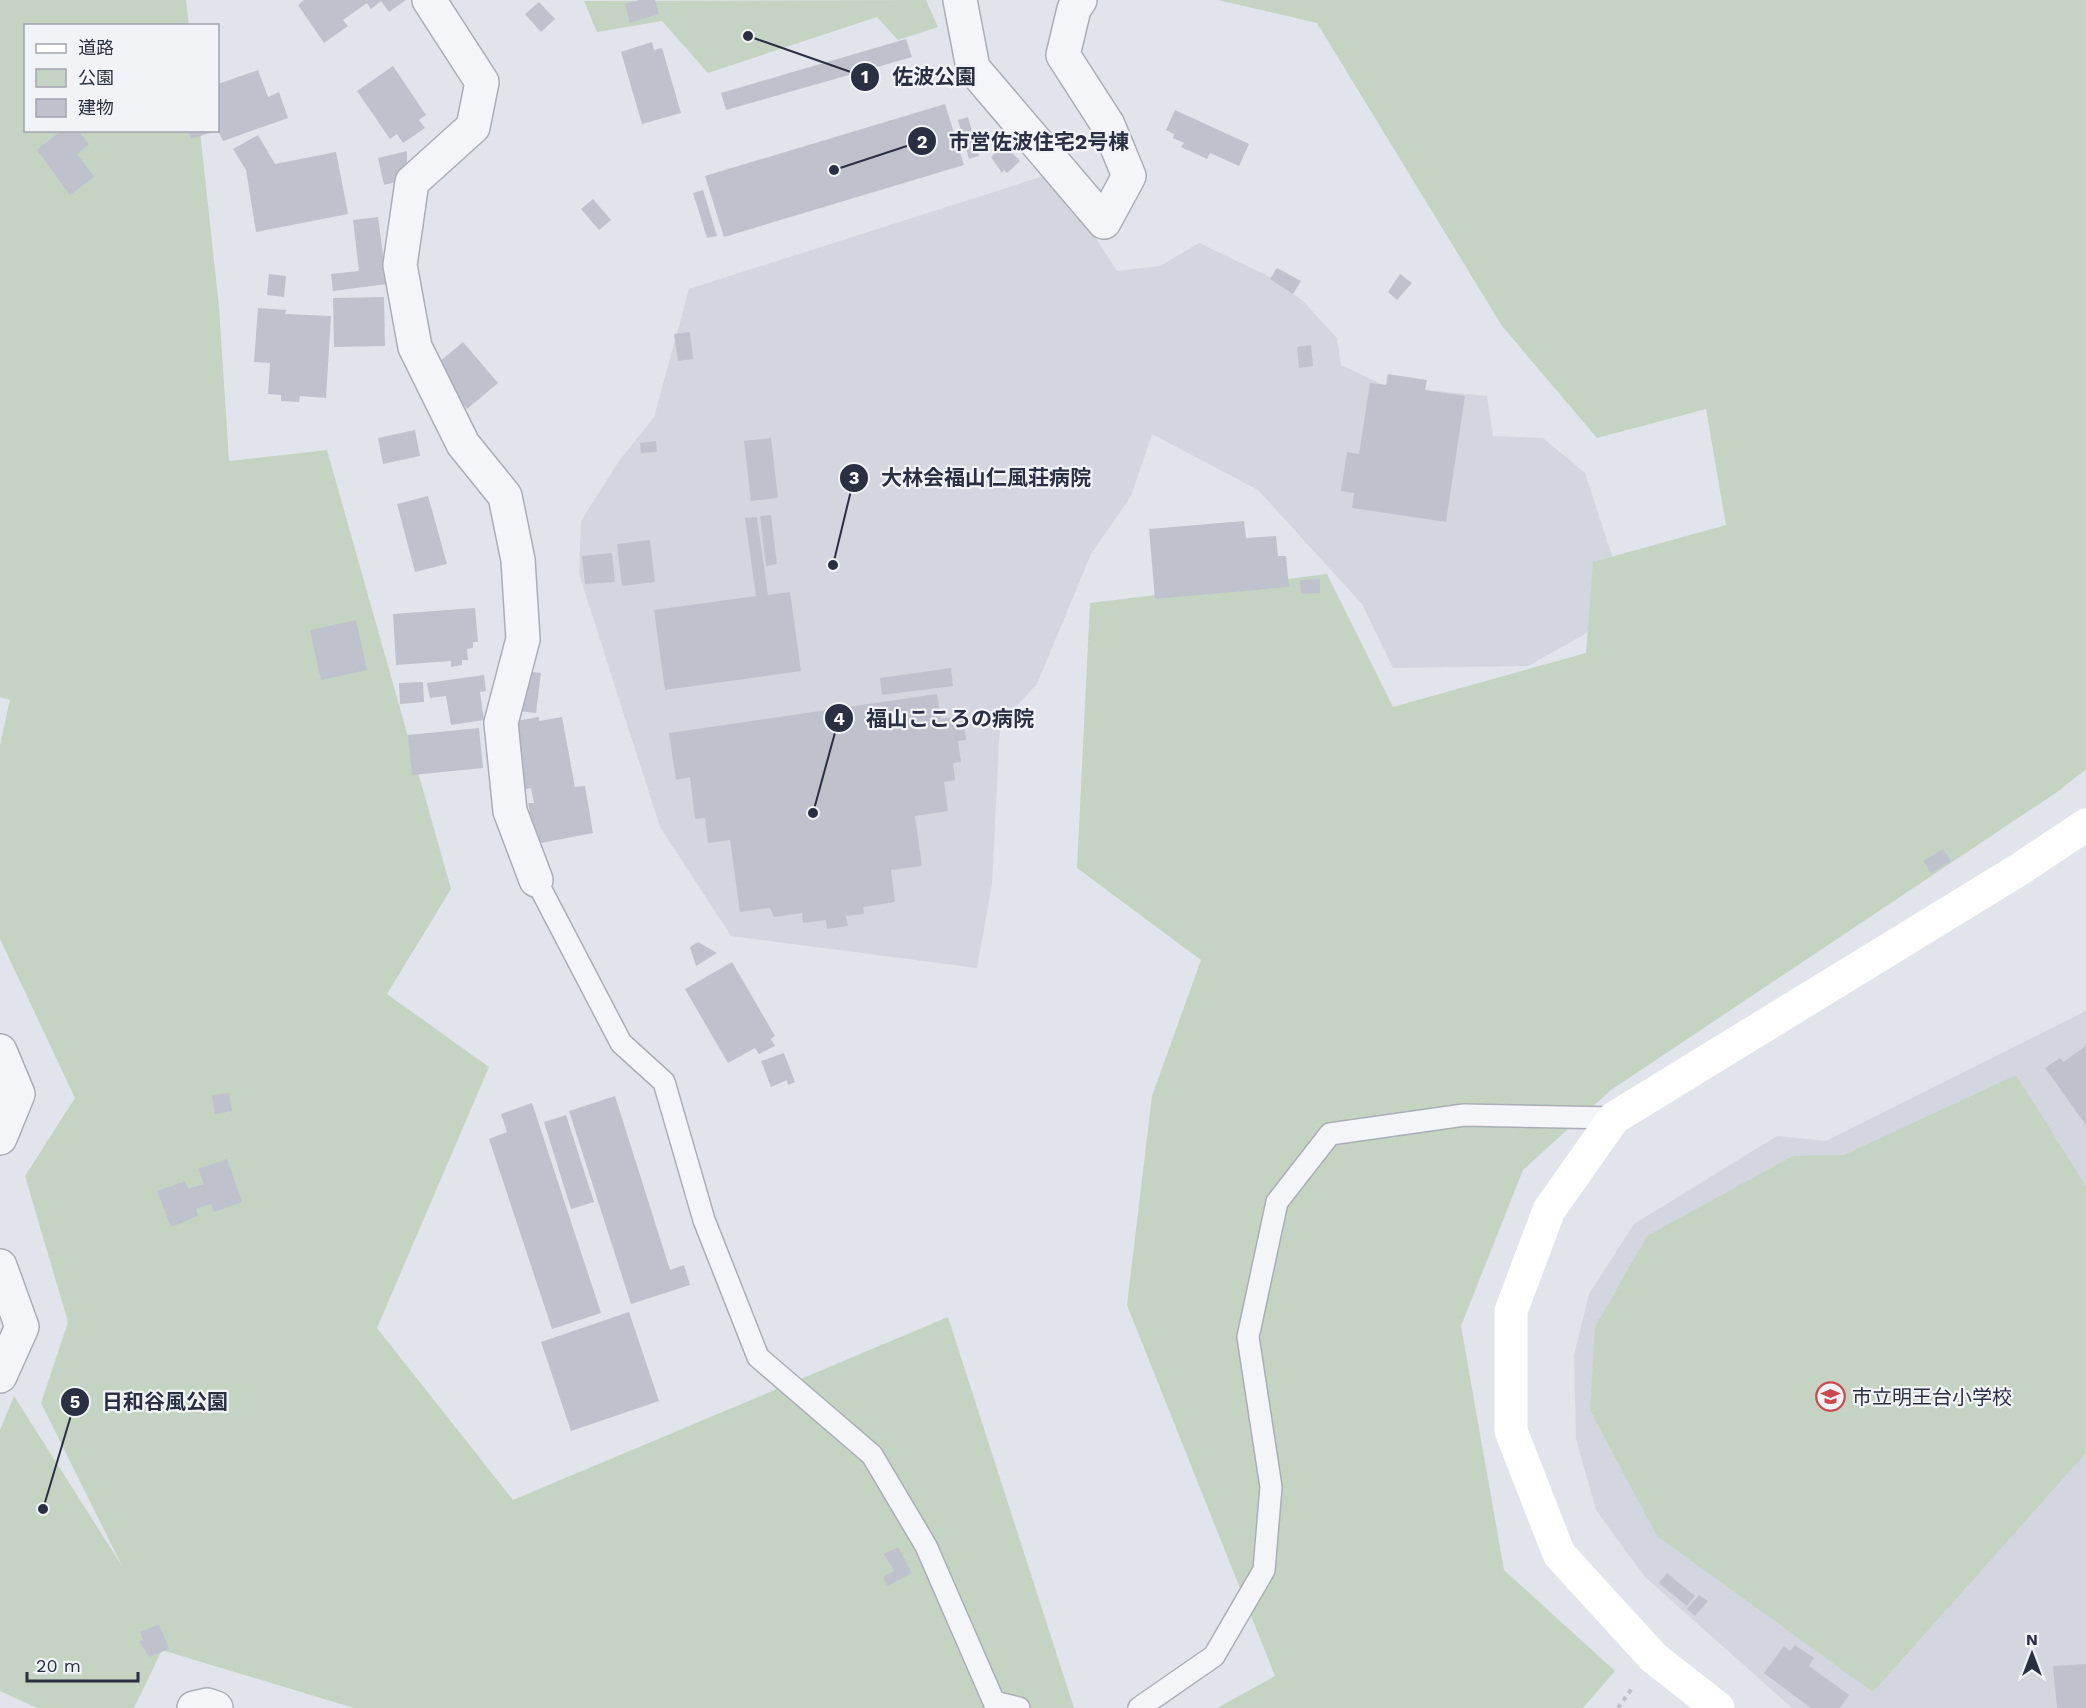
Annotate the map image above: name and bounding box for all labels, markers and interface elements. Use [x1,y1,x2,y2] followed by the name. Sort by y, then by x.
[24,24,219,132] legend
[78,37,114,58] text: 道路
[850,57,988,96] callout: 佐波公園
[892,64,976,89] text: 佐波公園
[861,66,869,87] text: 1
[78,67,114,88] text: 公園
[78,97,114,118] text: 建物
[907,122,1142,161] callout: 市営佐波住宅2号棟
[949,129,1129,154] text: 市営佐波住宅2号棟
[917,131,927,152] text: 2
[839,458,1103,497] callout: 大林会福山仁風荘病院
[881,465,1091,490] text: 大林会福山仁風荘病院
[849,467,859,488] text: 3
[824,699,1046,738] callout: 福山こころの病院
[866,706,1034,731] text: 福山こころの病院
[833,708,845,729] text: 4
[1815,1381,1847,1413] school or university icon: 市立明王台小学校
[60,1382,240,1421] callout: 日和谷風公園
[1852,1385,2012,1409] place label: 市立明王台小学校
[102,1389,228,1414] text: 日和谷風公園
[70,1391,80,1412] text: 5
[2002,1624,2062,1684] north arrow
[2026,1630,2038,1649] text: N
[27,1645,138,1683] scale bar
[36,1655,81,1676] text: 20 m

